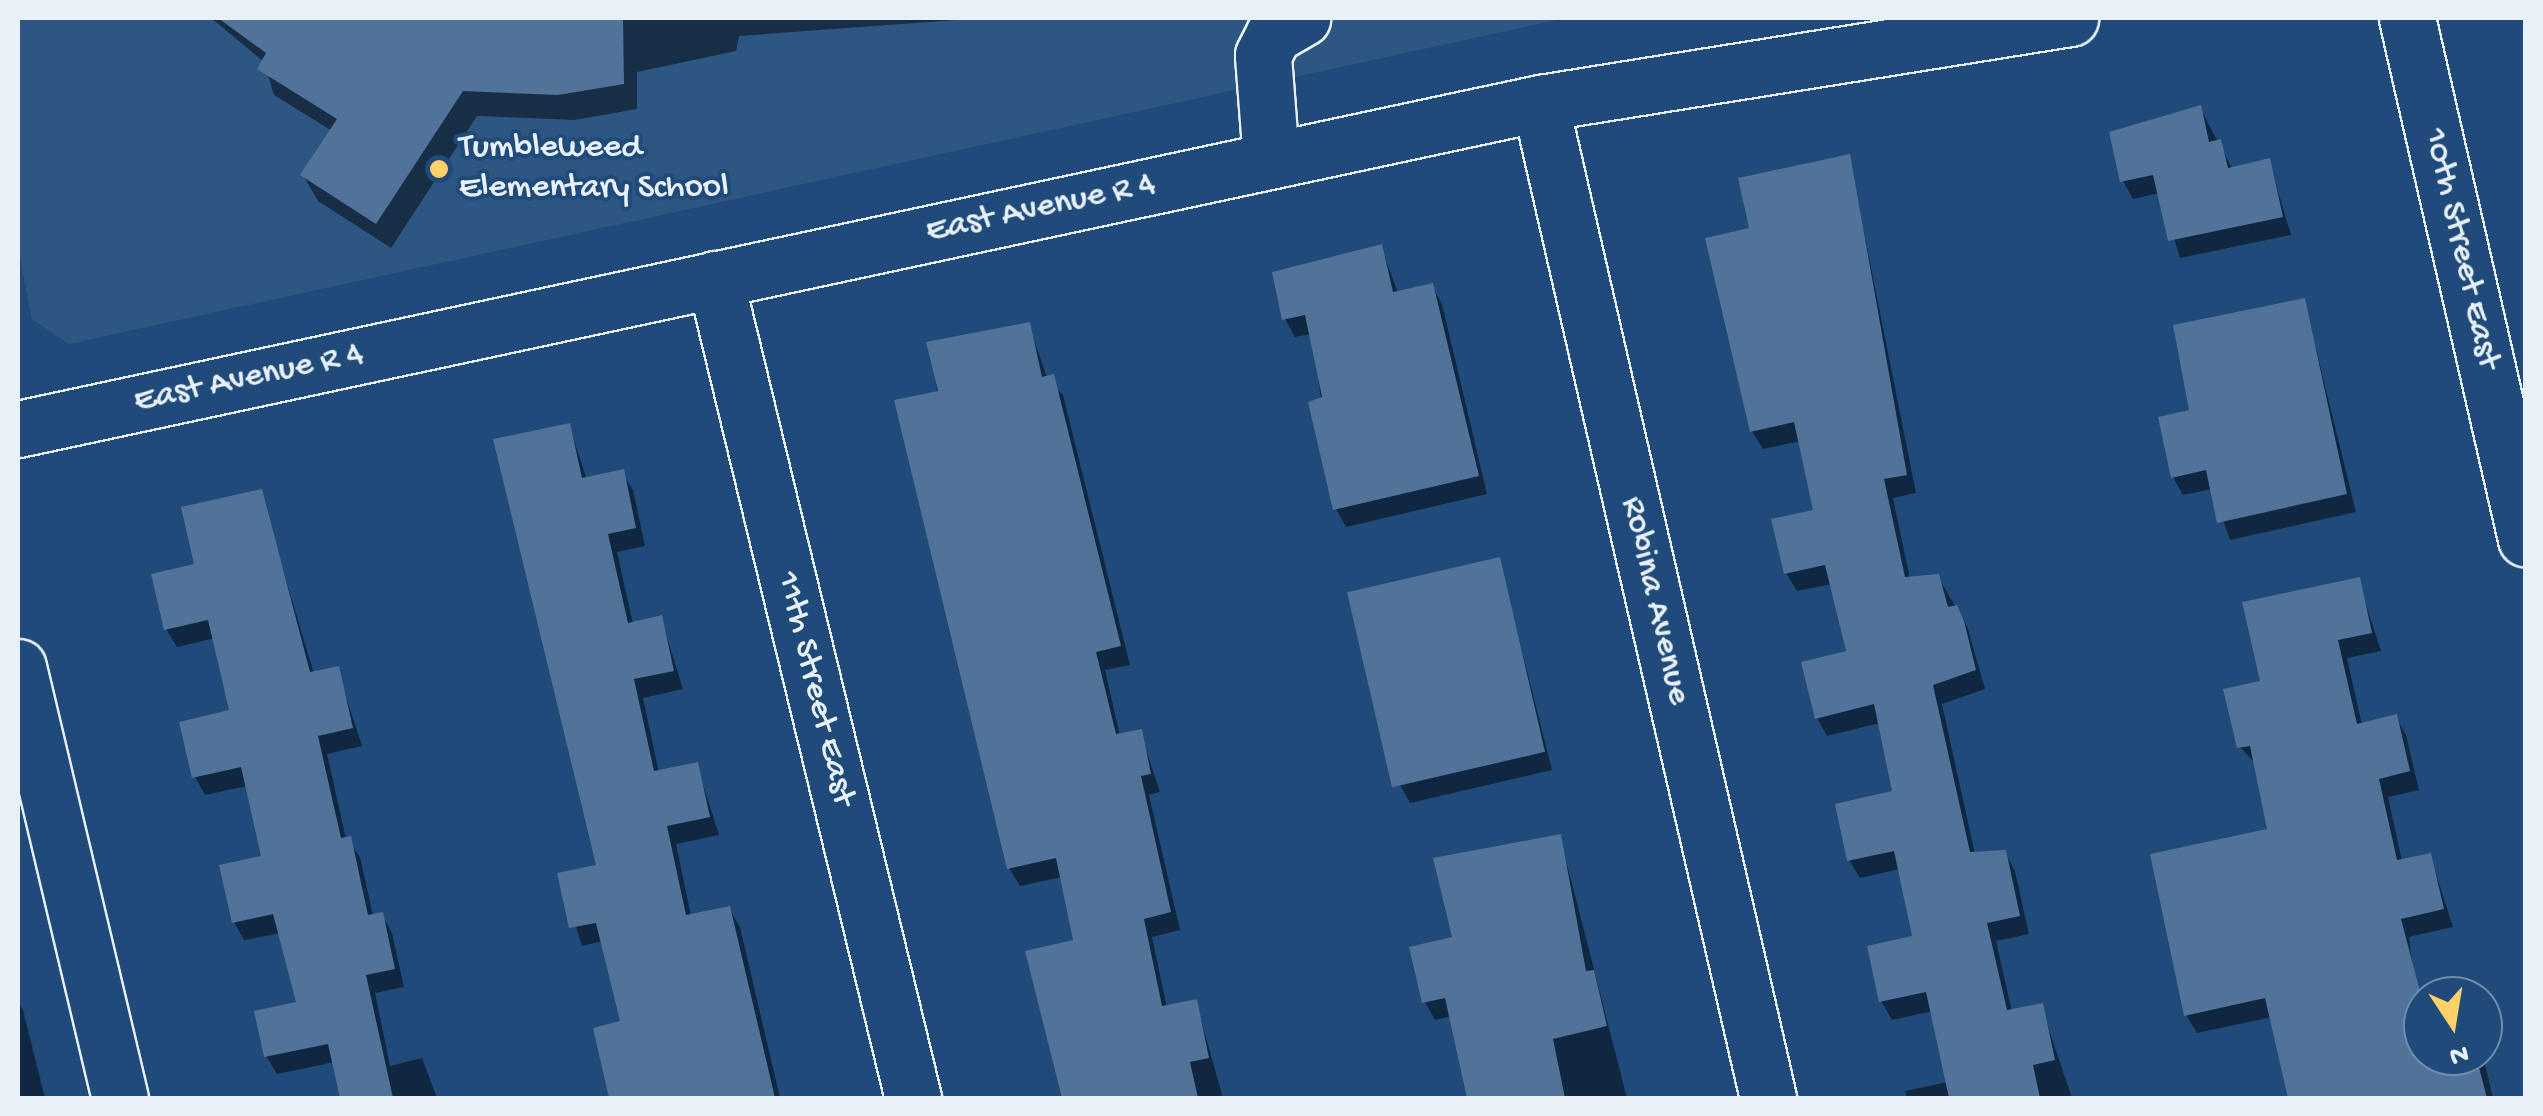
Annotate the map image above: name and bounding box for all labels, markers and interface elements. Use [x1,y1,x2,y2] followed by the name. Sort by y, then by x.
[2412,125,2508,373] street label: 10th Street East
[459,128,729,210] place label: Tumbleweed Elementary School
[428,158,450,180] marker: Tumbleweed Elementary School
[922,164,1160,254] street label: East Avenue R 4
[130,334,368,424] street label: East Avenue R 4
[1610,493,1698,709] street label: Robina Avenue
[765,568,863,810] street label: 11th Street East
[2403,976,2503,1076] north arrow
[2447,1036,2471,1072] text: N

